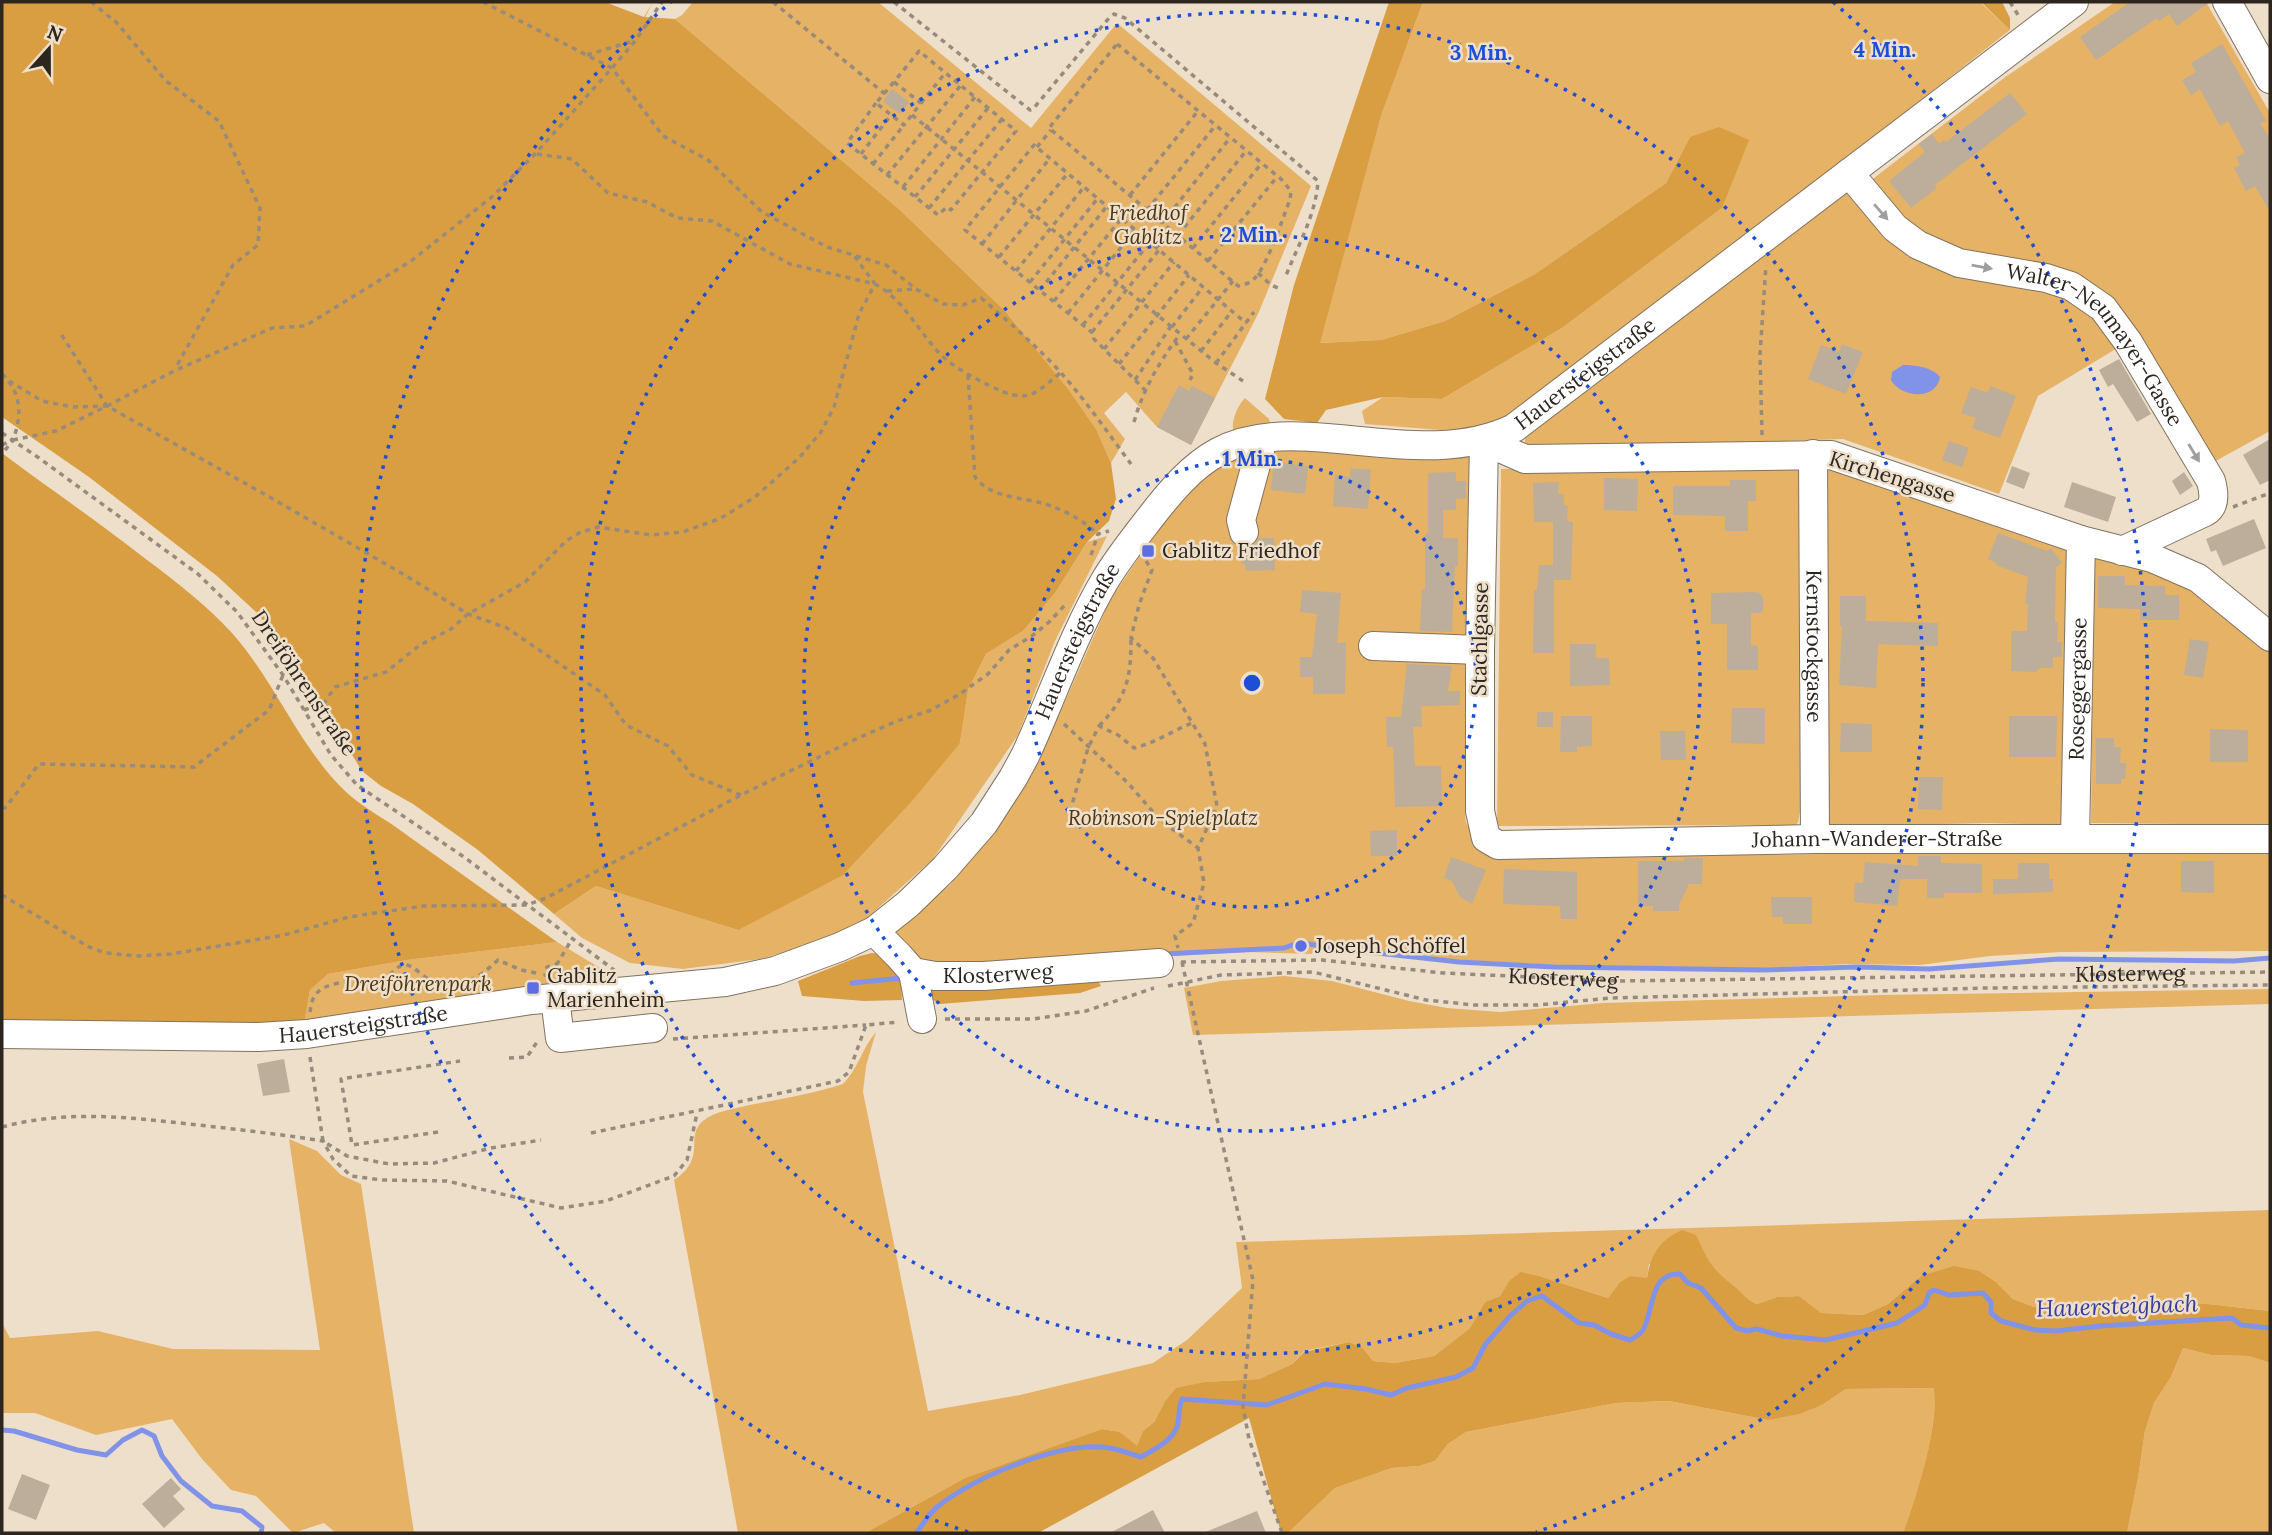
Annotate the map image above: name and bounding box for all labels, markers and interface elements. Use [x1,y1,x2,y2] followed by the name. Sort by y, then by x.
[14,14,84,84] north arrow
[44,19,67,47] text: N
[1854,36,1916,63] text: 4 Min.
[1450,39,1512,66] text: 3 Min.
[1108,199,1190,250] park label: Friedhof Gablitz
[1873,203,1888,220] one-way arrow
[1221,221,1283,248] text: 2 Min.
[2004,257,2189,431] street label: Walter-Neumayer-Gasse
[1971,262,1993,273] one-way arrow
[1509,311,1661,436] street label: Hauersteigstraße
[2188,443,2200,463] one-way arrow
[1222,445,1282,472] text: 1 Min.
[1826,445,1958,508] street label: Kirchengasse
[1162,537,1321,564] place label: Gablitz Friedhof
[1140,543,1156,559] marker: Gablitz Friedhof
[1029,557,1126,723] street label: Hauersteigstraße
[1801,569,1828,723] street label: Kernstockgasse
[1465,582,1494,696] street label: Stachlgasse
[246,605,363,761] street label: Dreiföhrenstraße
[2063,617,2092,761] street label: Roseggergasse
[1240,671,1264,695] centre of rings
[1068,804,1258,831] park label: Robinson-Spielplatz
[1750,825,2002,853] street label: Johann-Wanderer-Straße
[1314,932,1466,959] place label: Joseph Schöffel
[1293,938,1309,954] marker: Joseph Schöffel
[943,957,1054,989] street label: Klosterweg
[2075,959,2186,988] street label: Klosterweg
[547,962,665,1013] place label: Gablitz Marienheim
[1507,962,1619,994] street label: Klosterweg
[344,970,492,997] park label: Dreiföhrenpark
[525,980,541,996] marker: Gablitz Marienheim
[278,999,449,1049] street label: Hauersteigstraße
[2036,1288,2198,1323] water label: Hauersteigbach

